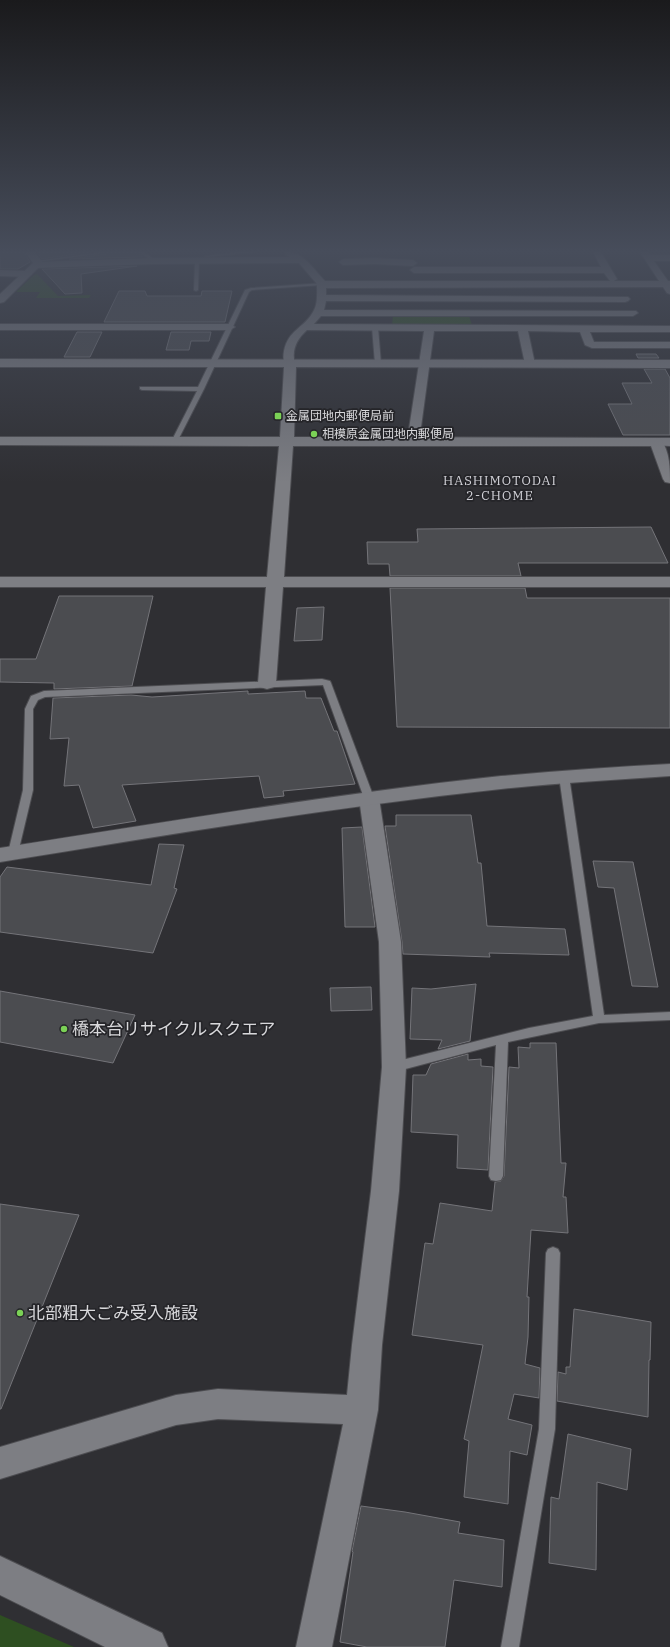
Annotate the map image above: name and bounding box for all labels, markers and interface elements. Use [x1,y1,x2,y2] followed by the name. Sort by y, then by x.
[286,408,394,423] place label: 金属団地内郵便局前
[273,411,283,421] marker: 金属団地内郵便局前
[322,426,454,441] place label: 相模原金属団地内郵便局
[309,429,319,439] marker: 相模原金属団地内郵便局
[443,472,557,504] district label: HASHIMOTODAI 2-CHOME
[72,1018,275,1040] place label: 橋本台リサイクルスクエア
[59,1024,69,1034] marker: 橋本台リサイクルスクエア
[28,1302,198,1324] place label: 北部粗大ごみ受入施設
[15,1308,25,1318] marker: 北部粗大ごみ受入施設

